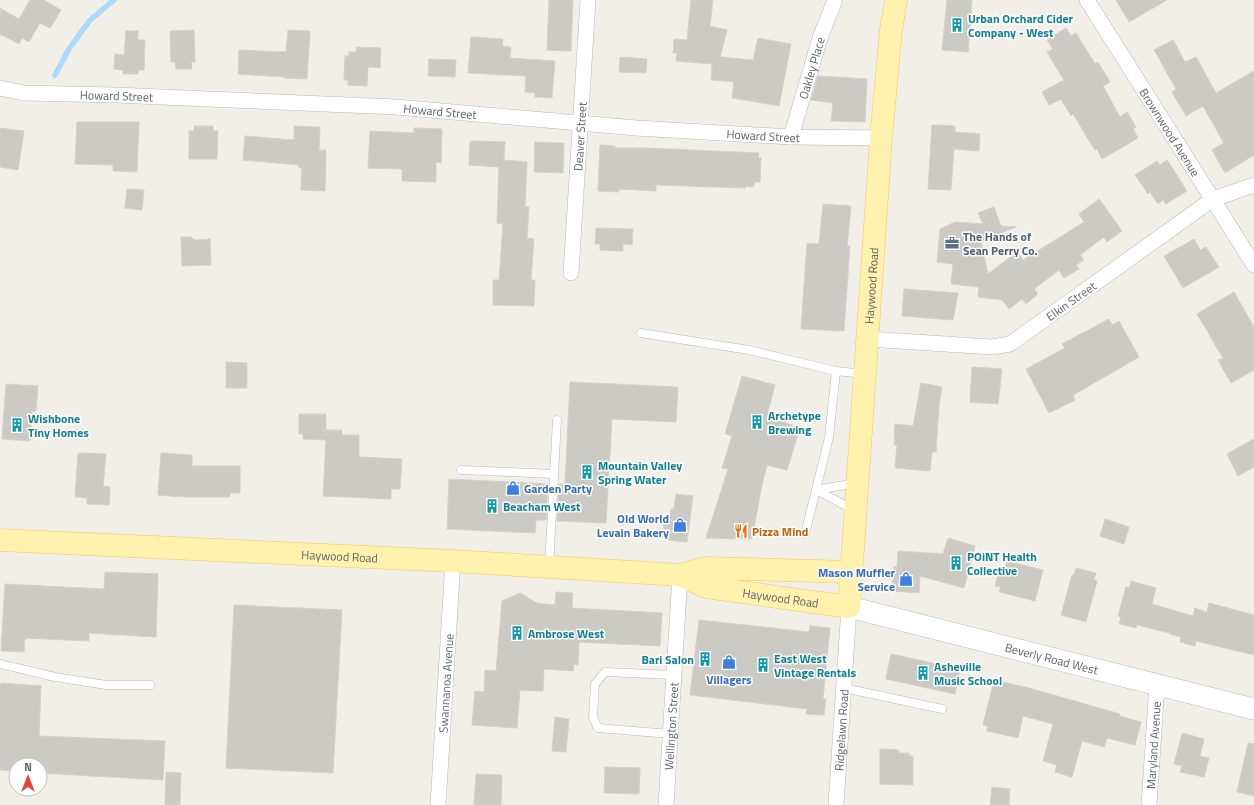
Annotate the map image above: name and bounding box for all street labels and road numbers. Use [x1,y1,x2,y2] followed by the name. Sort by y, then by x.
[793,35,829,101] street label: Oakley Place
[1135,84,1205,180] street label: Brownwood Avenue
[80,85,154,106] street label: Howard Street
[403,98,478,124] street label: Howard Street
[568,100,591,171] street label: Deaver Street
[726,124,801,147] street label: Howard Street
[859,247,883,325] street label: Haywood Road
[1042,276,1100,325] street label: Elkin Street
[301,544,378,567] street label: Haywood Road
[741,583,820,612] street label: Haywood Road
[433,633,458,733] street label: Swannanoa Avenue
[1003,637,1101,679] street label: Beverly Road West
[659,681,683,771] street label: Wellington Street
[829,689,853,772] street label: Ridgelawn Road
[1141,701,1165,790] street label: Maryland Avenue

